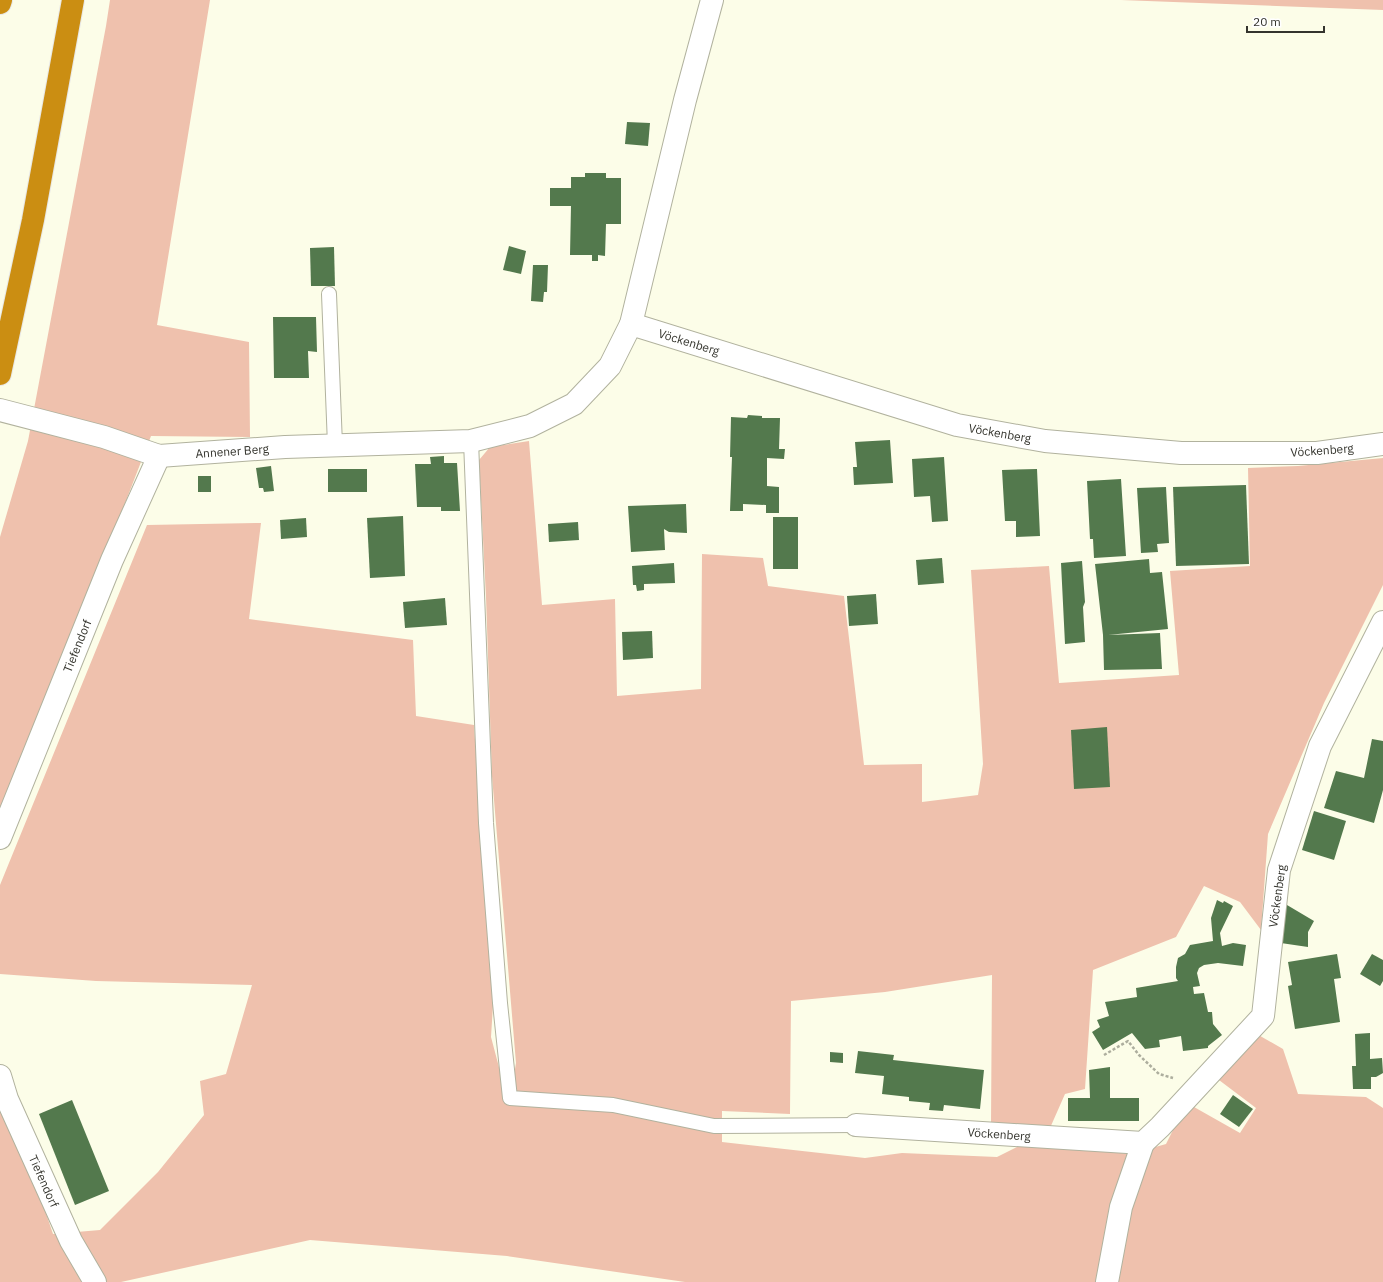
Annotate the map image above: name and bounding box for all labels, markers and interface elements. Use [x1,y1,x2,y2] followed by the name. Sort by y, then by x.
[1247,8,1324,34] scale bar
[1253,14,1281,29] text: 20 m
[657,326,722,359] street label: Vöckenberg
[968,420,1033,446] street label: Vöckenberg
[1290,440,1355,460] street label: Vöckenberg
[195,441,270,461] street label: Annener Berg
[60,617,94,675] street label: Tiefendorf
[1265,863,1289,928] street label: Vöckenberg
[967,1124,1032,1144] street label: Vöckenberg
[26,1152,62,1210] street label: Tiefendorf

